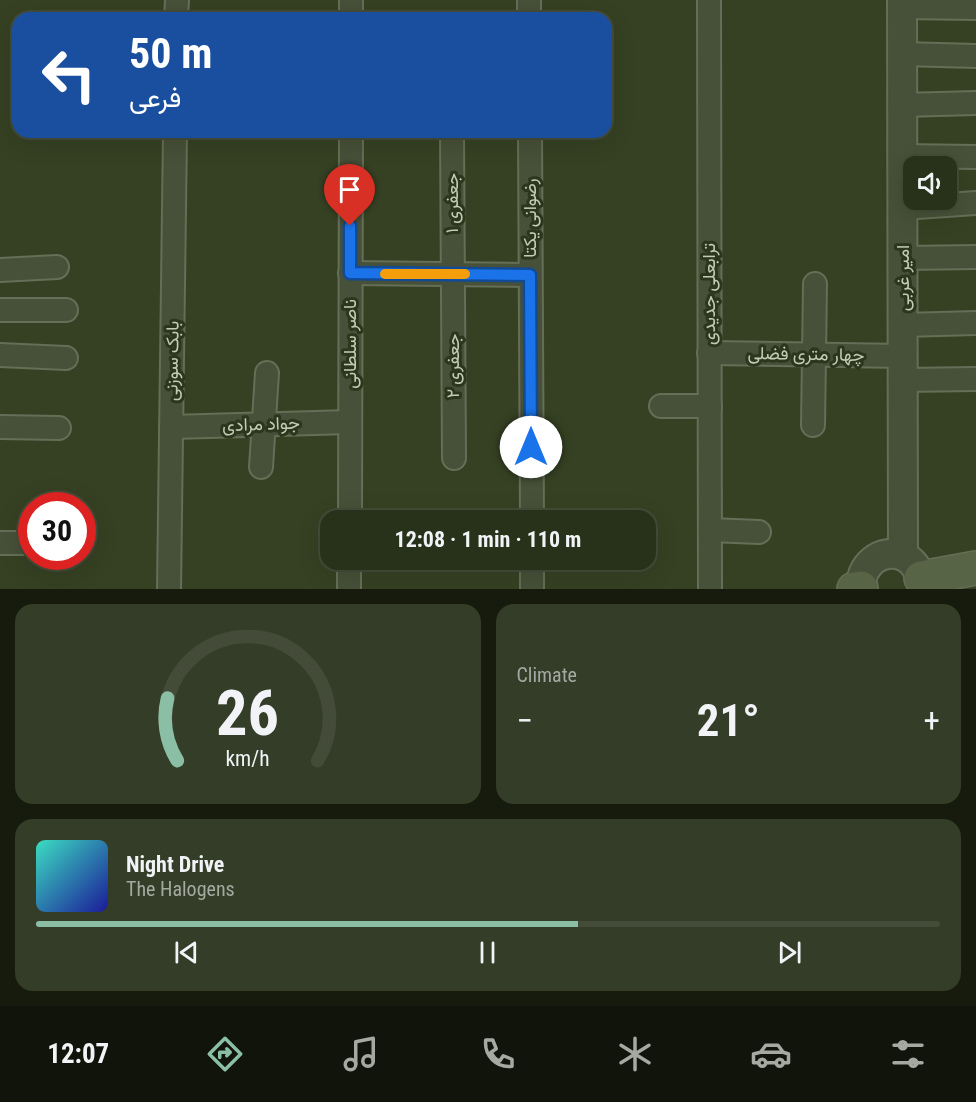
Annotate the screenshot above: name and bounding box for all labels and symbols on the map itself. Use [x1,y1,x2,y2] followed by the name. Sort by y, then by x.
[324,164,375,226] pin
[441,173,463,233] street label: جعفری ۱
[519,178,541,258] street label: رضوانی یکتا
[698,243,720,345] street label: ترابعلی جدیدی
[892,245,914,311] street label: امیر غربی
[339,299,361,389] street label: ناصر سلطانی
[160,321,184,401] street label: بابک سوزنی
[442,334,464,398] street label: جعفری ۲
[747,342,865,367] street label: چهار متری فضلی
[222,412,300,436] street label: جواد مرادی
[499,415,563,479] position arrow
[18,492,96,570] speed limit sign: 30

